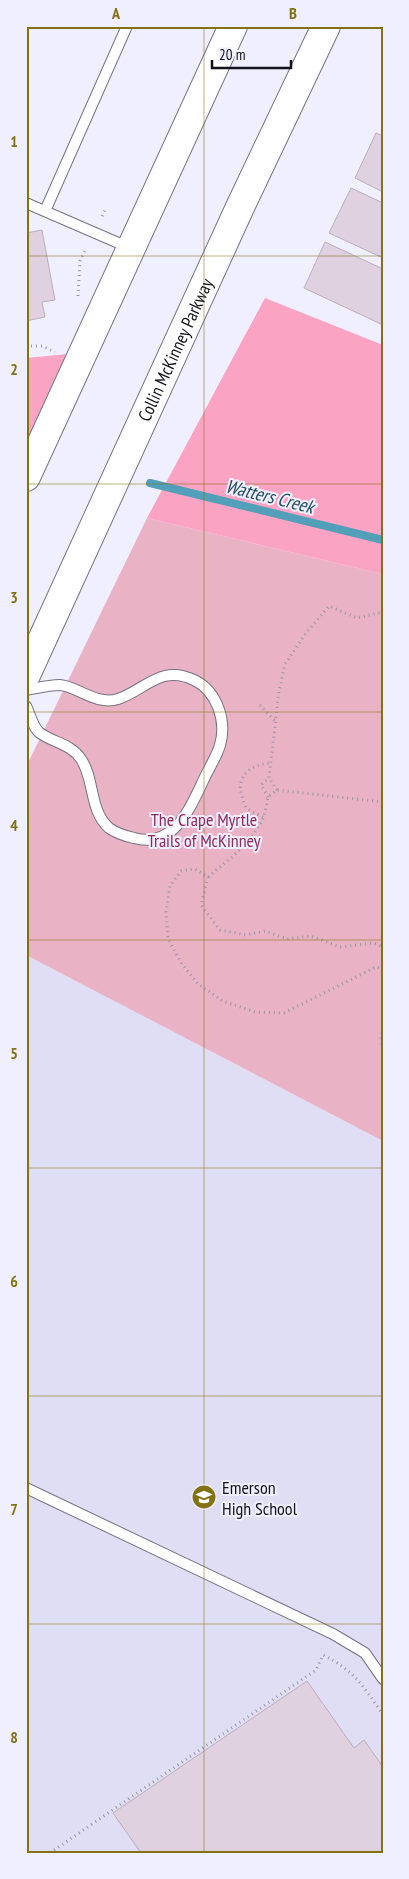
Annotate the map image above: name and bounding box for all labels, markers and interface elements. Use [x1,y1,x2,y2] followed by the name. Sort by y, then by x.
[111,3,121,23] text: A
[289,3,297,23] text: B
[212,38,290,70] scale bar
[219,45,245,64] text: 20 m
[10,131,18,151] text: 1
[132,274,218,425] street label: Collin McKinney Parkway
[10,359,18,379] text: 2
[223,473,319,519] water label: Watters Creek
[10,587,18,607] text: 3
[147,808,261,852] park label: The Crape Myrtle Trails of McKinney
[10,815,18,835] text: 4
[10,1043,18,1063] text: 5
[10,1271,18,1291] text: 6
[222,1476,298,1520] place label: Emerson High School
[191,1484,217,1510] school or university icon: Emerson High School
[10,1499,18,1519] text: 7
[10,1727,18,1747] text: 8

